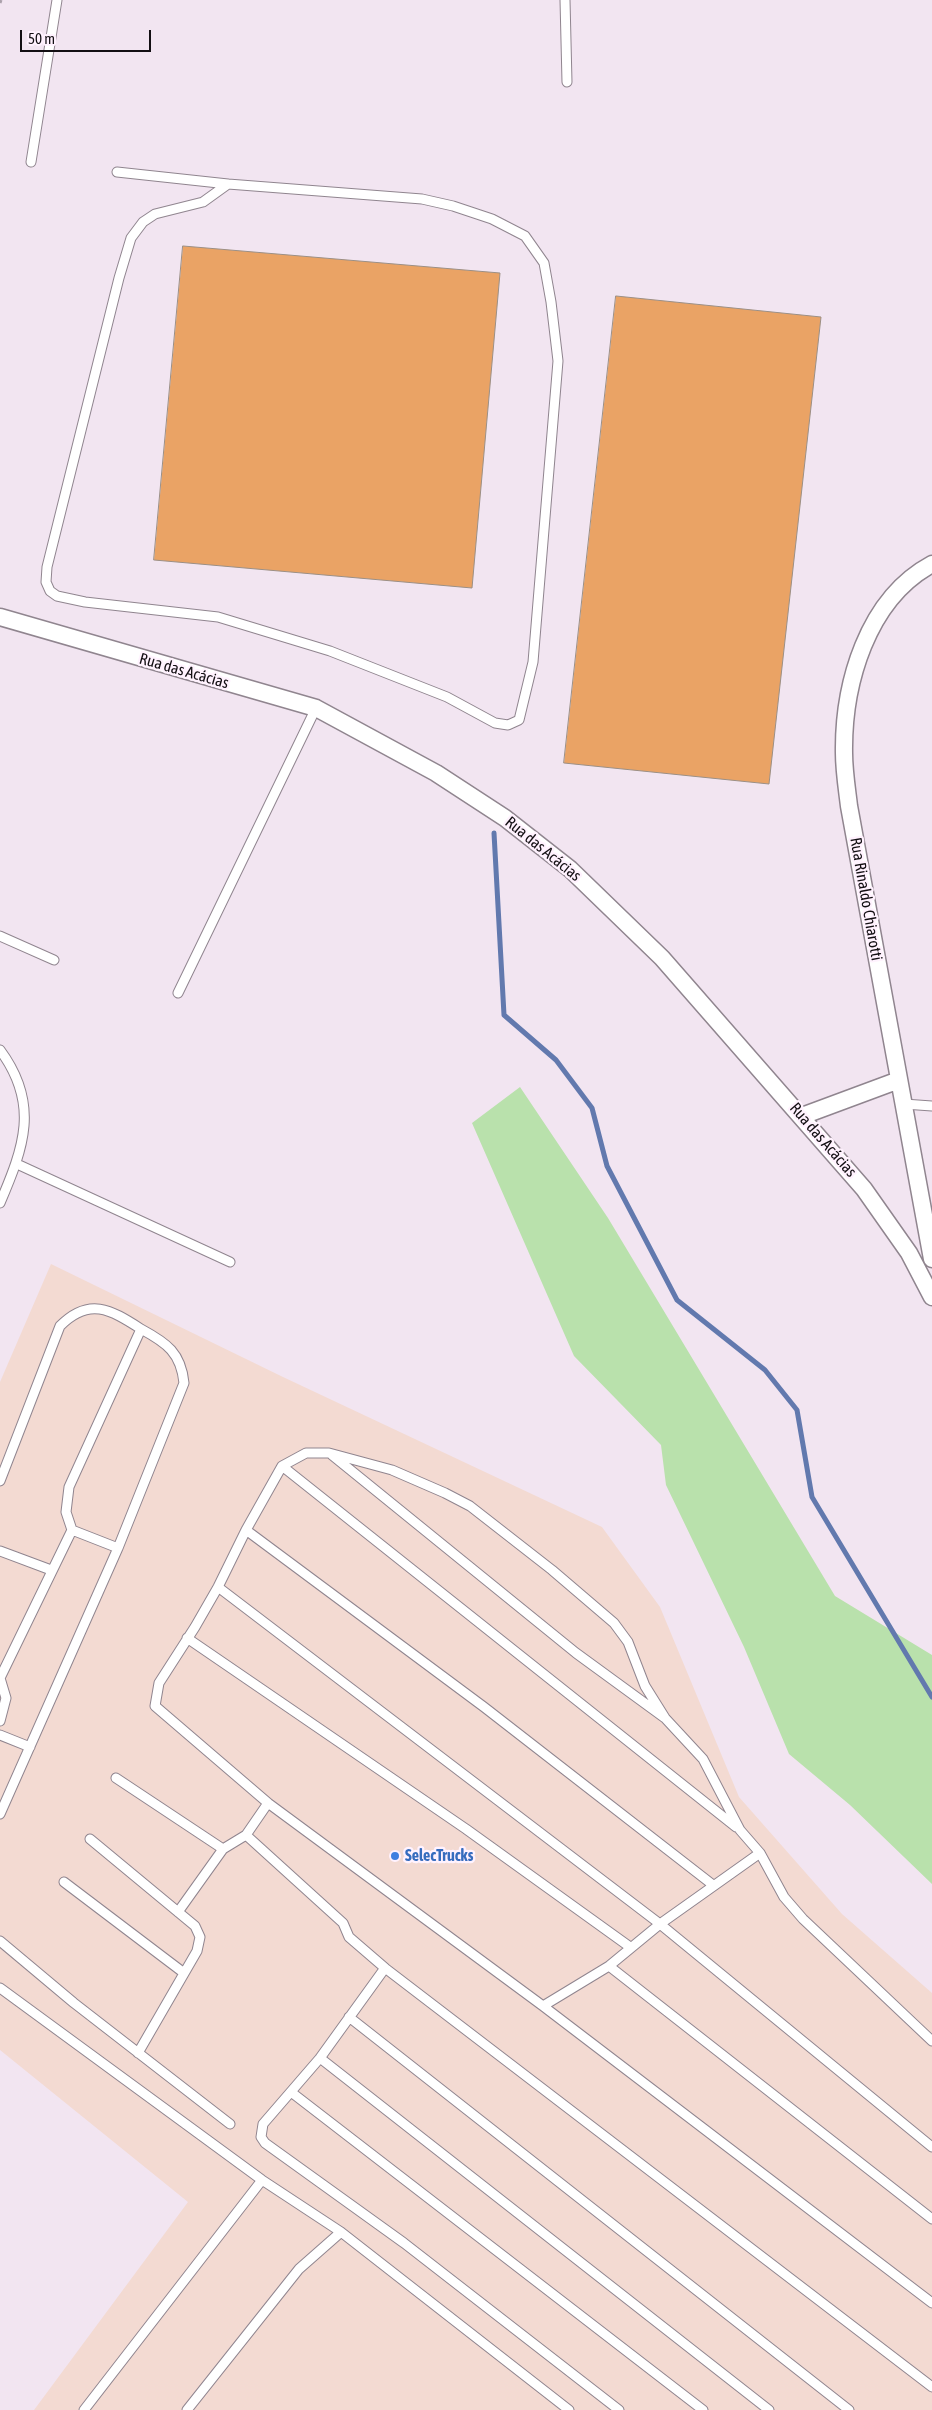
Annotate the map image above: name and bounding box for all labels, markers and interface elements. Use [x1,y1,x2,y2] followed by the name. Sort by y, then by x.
[22,20,154,52] scale bar
[28,30,55,47] text: 50 m
[137,649,231,693] street label: Rua das Acácias
[501,813,585,885] street label: Rua das Acácias
[846,836,886,962] street label: Rua Rinaldo Chiarotti
[786,1099,860,1181] street label: Rua das Acácias
[405,1846,473,1866] place label: SelecTrucks
[389,1850,401,1862] marker: SelecTrucks

